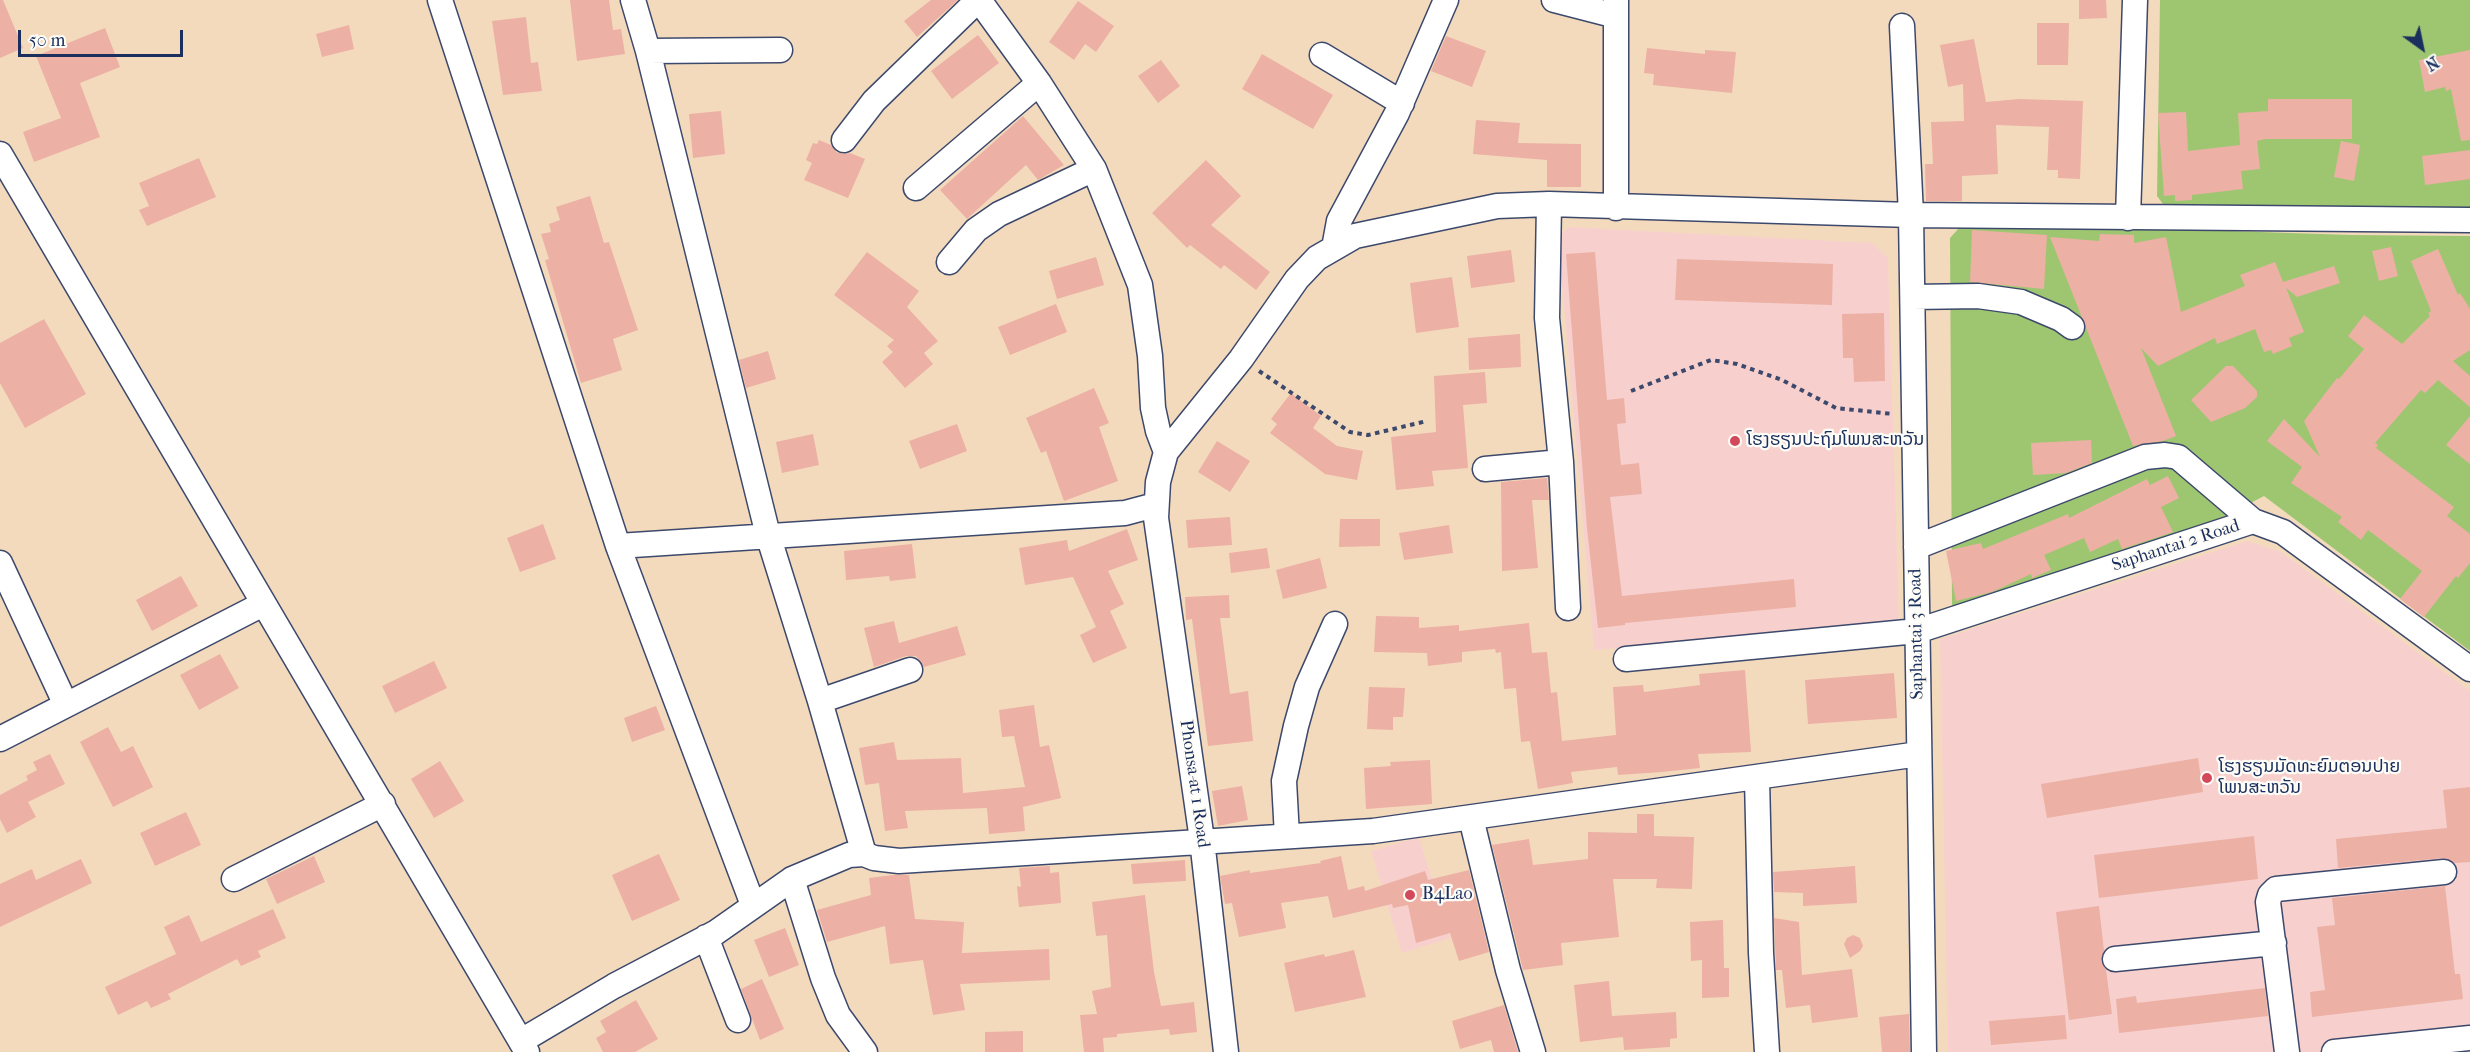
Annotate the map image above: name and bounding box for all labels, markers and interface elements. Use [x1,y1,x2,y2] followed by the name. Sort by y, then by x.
[21,18,186,56] scale bar
[2392,18,2452,78] north arrow
[29,30,65,51] text: 50 m
[2422,52,2442,75] text: N
[1747,430,1924,452] place label: ໂຮງຮຽນປະຖົມໂພນສະຫວັນ
[1728,434,1742,448] marker: ໂຮງຮຽນປະຖົມໂພນສະຫວັນ
[2109,515,2243,577] street label: Saphantai 2 Road
[1905,568,1929,700] street label: Saphantai 3 Road
[1174,719,1214,849] street label: Phonsa-at 1 Road
[2219,757,2400,800] place label: ໂຮງຮຽນມັດທະຍົມຕອນປາຍ ໂພນສະຫວັນ
[2200,771,2214,785] marker: ໂຮງຮຽນມັດທະຍົມຕອນປາຍ ໂພນສະຫວັນ
[1422,884,1473,906] place label: B4Lao
[1403,888,1417,902] marker: B4Lao

